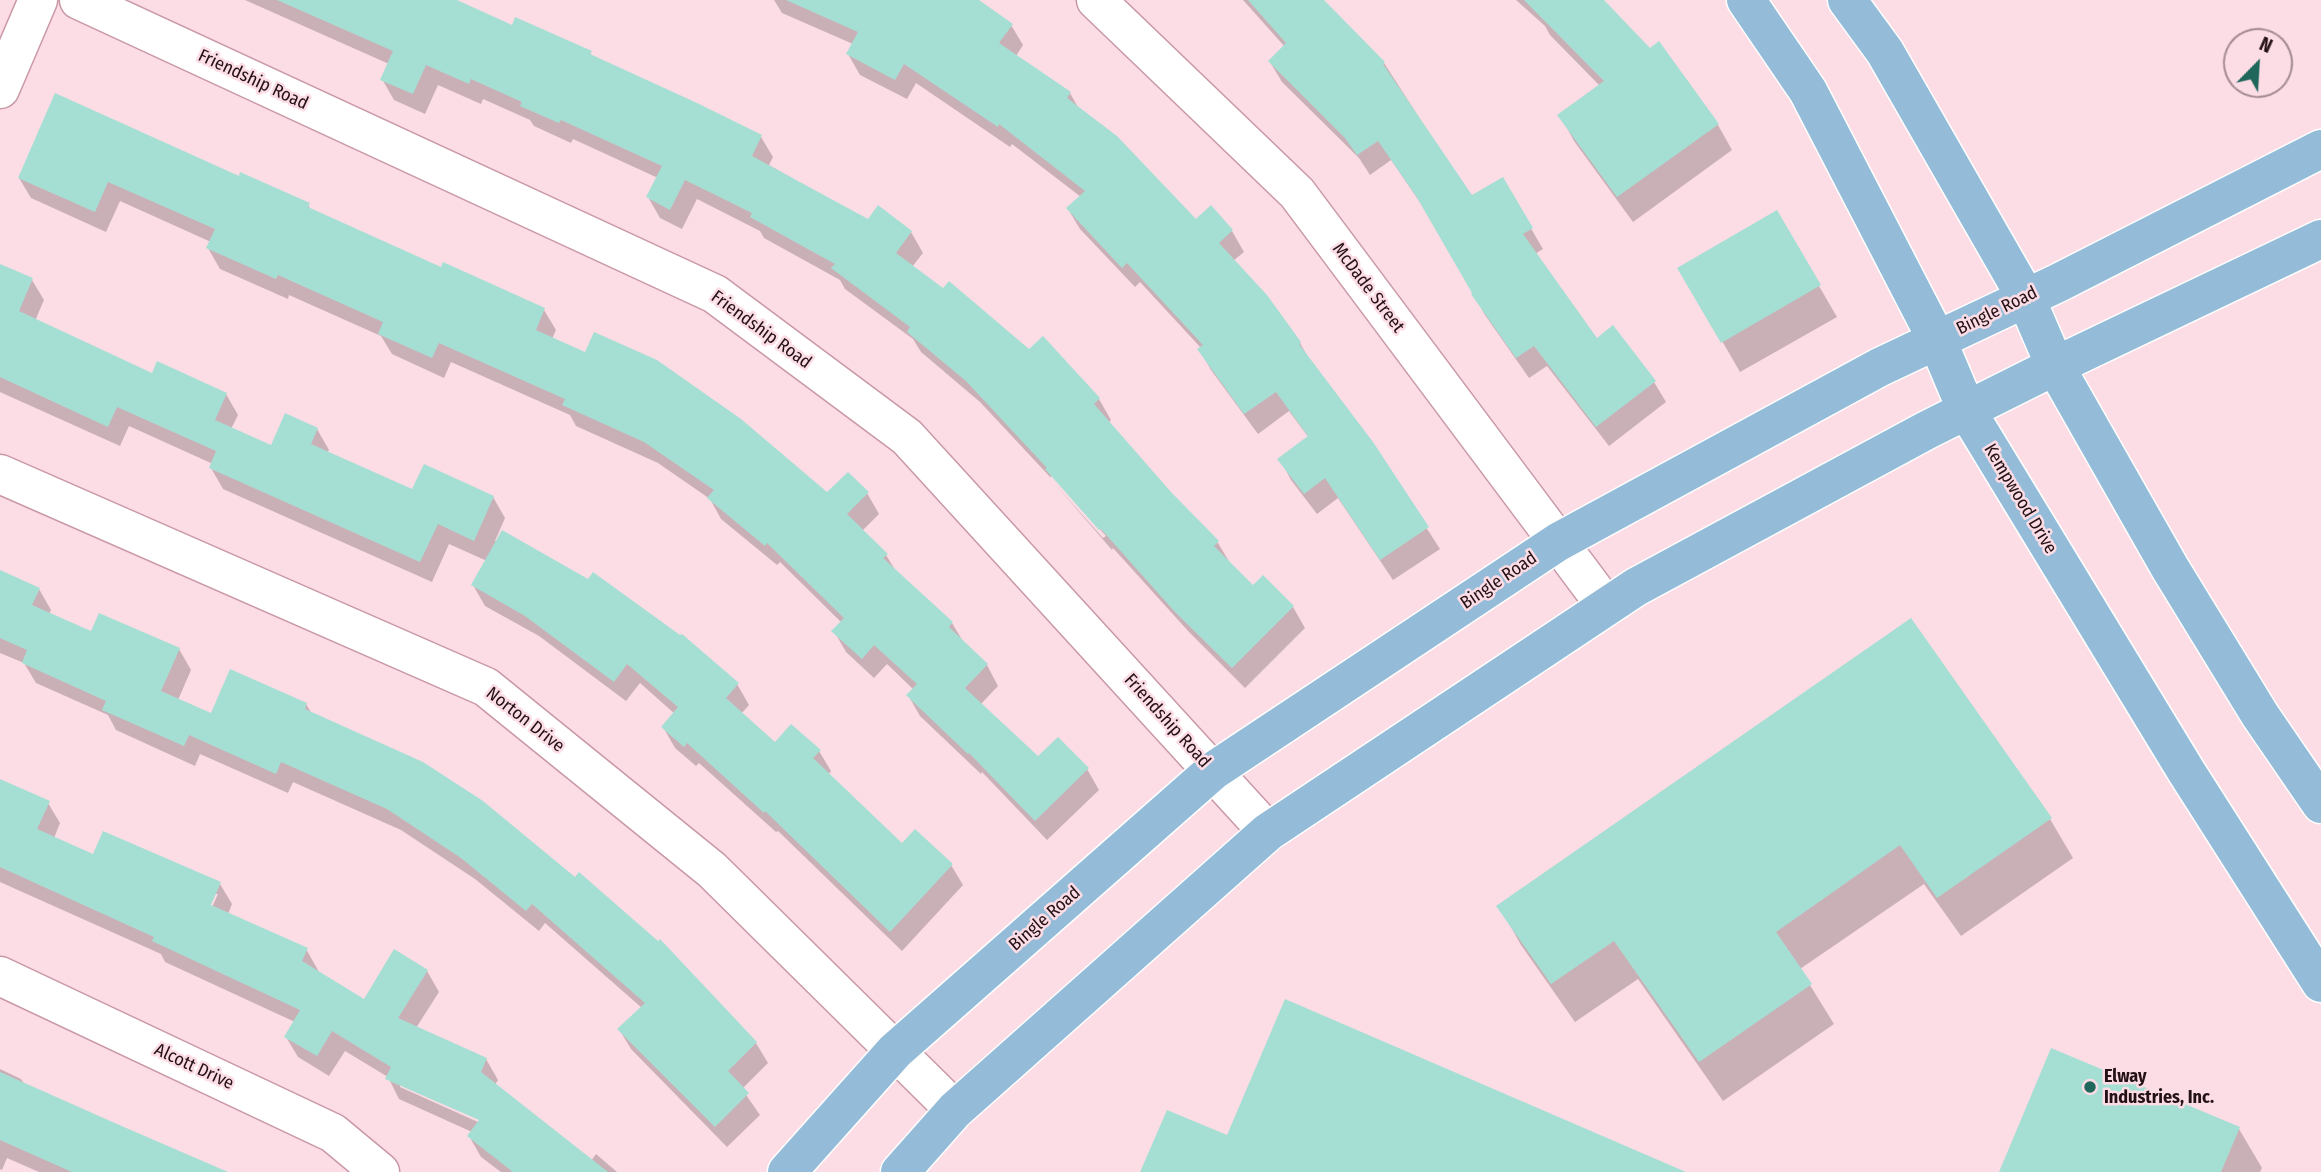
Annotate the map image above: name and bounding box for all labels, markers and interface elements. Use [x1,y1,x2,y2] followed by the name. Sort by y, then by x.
[2223,28,2293,98] north arrow
[2256,32,2276,58] text: N
[195,45,311,115] street label: Friendship Road
[1327,239,1409,337] street label: McDade Street
[1953,282,2041,340] street label: Bingle Road
[707,286,815,374] street label: Friendship Road
[1979,440,2061,558] street label: Kempwood Drive
[1457,548,1541,614] street label: Bingle Road
[1119,670,1215,772] street label: Friendship Road
[481,683,569,757] street label: Norton Drive
[1005,882,1085,956] street label: Bingle Road
[151,1039,237,1095] street label: Alcott Drive
[2104,1066,2214,1108] place label: Elway Industries, Inc.
[2082,1079,2098,1095] marker: Elway Industries, Inc.

